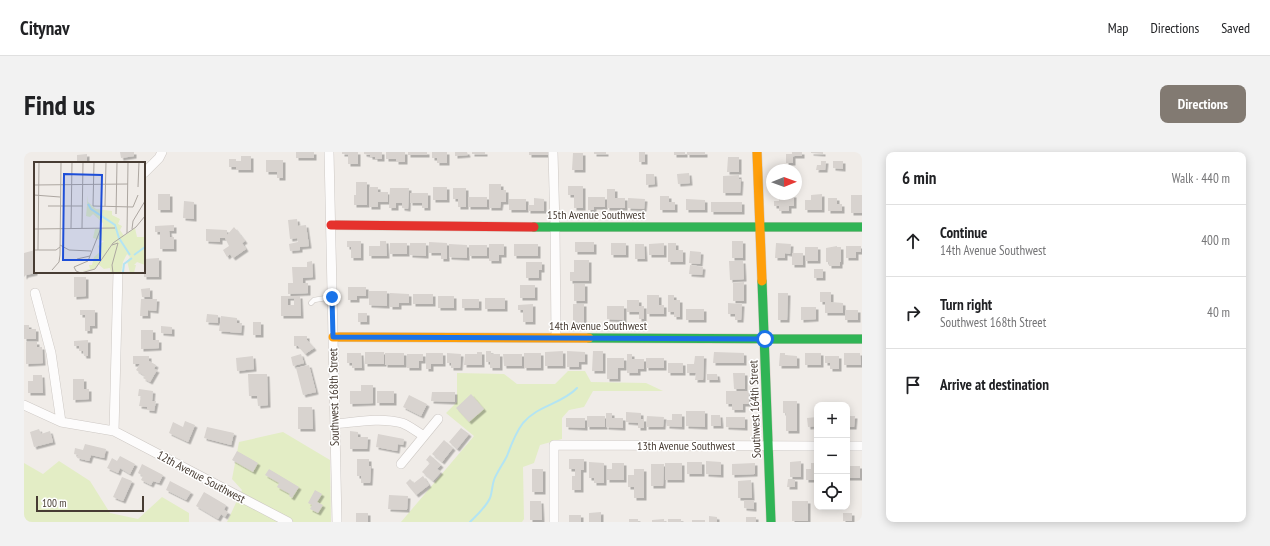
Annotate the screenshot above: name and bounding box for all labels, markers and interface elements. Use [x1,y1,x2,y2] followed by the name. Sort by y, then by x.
[20,16,70,40] text: Citynav
[1108,19,1128,37] text: Map
[1150,19,1199,37] text: Directions
[1221,19,1250,37] text: Saved
[1160,85,1246,123] button: Directions
[24,86,95,123] text: Find us
[34,162,145,273] inset map
[766,164,802,200] north arrow
[902,167,936,189] text: 6 min
[1172,170,1230,187] text: Walk · 440 m
[547,207,646,222] street label: 15th Avenue Southwest
[940,223,987,242] text: Continue
[902,230,924,252] icon: ahead
[1201,232,1230,249] text: 400 m
[940,242,1046,259] text: 14th Avenue Southwest
[323,288,341,306] route end
[940,295,992,314] text: Turn right
[902,302,924,324] icon: right
[1207,304,1230,321] text: 40 m
[940,314,1046,331] text: Southwest 168th Street
[549,318,648,333] street label: 14th Avenue Southwest
[756,330,774,348] route start
[325,347,342,446] street label: Southwest 168th Street
[745,359,764,458] street label: Southwest 164th Street
[902,374,924,396] icon: arrive
[940,375,1049,394] text: Arrive at destination
[814,402,850,510] map controls
[814,402,850,438] button: +
[637,438,736,453] street label: 13th Avenue Southwest
[814,438,850,474] button: −
[154,447,249,506] street label: 12th Avenue Southwest
[814,474,850,510] button: locate
[36,494,144,513] scale bar
[42,496,66,510] text: 100 m

